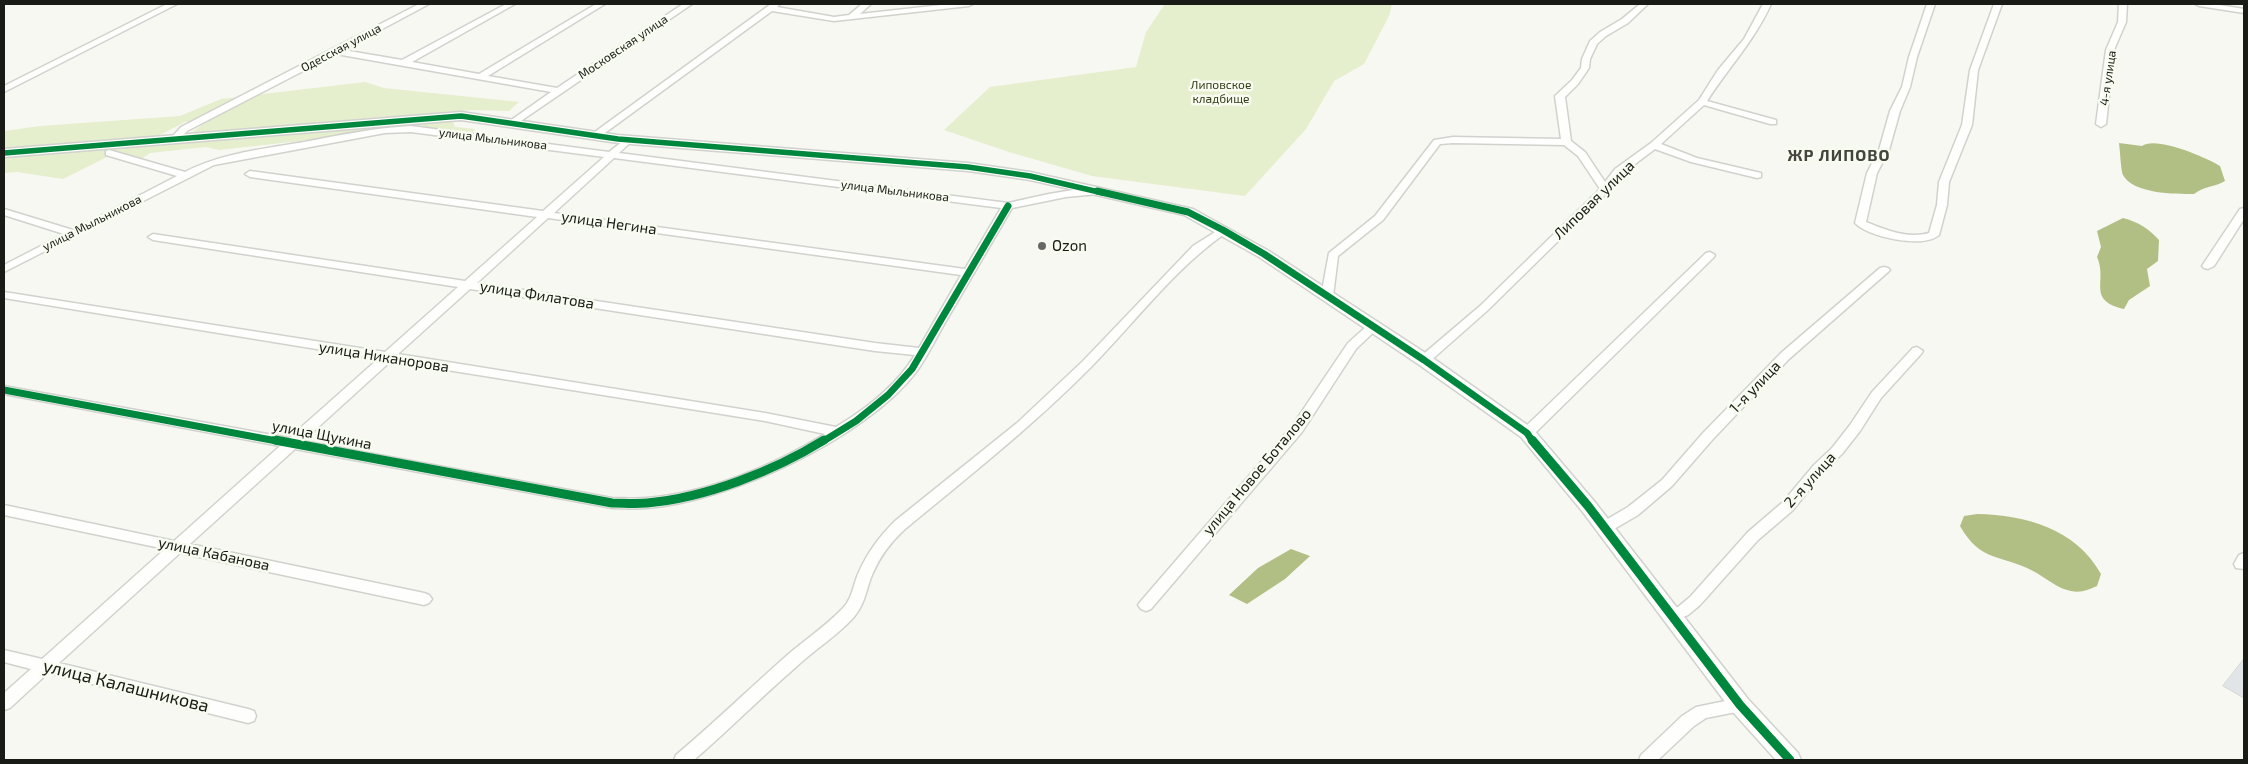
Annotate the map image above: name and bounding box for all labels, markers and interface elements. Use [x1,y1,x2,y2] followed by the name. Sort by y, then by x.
[576,12,670,82] street label: Московская улица
[298,21,384,75] street label: Одесская улица
[2097,50,2119,106] street label: 4-я улица
[1191,78,1251,106] park label: Липовское кладбище
[438,125,548,153] street label: улица Мыльникова
[1786,146,1892,166] district label: ЖР ЛИПОВО
[1550,157,1638,243] street label: Липовая улица
[840,177,950,205] street label: улица Мыльникова
[40,192,144,254] street label: улица Мыльникова
[560,207,658,239] street label: улица Негина
[1052,237,1087,255] place label: Ozon
[1036,240,1048,252] marker: Ozon
[479,277,595,313] street label: улица Филатова
[318,338,450,376] street label: улица Никанорова
[1726,357,1784,417] street label: 1-я улица
[1199,405,1315,539] street label: улица Новое Боталово
[271,417,373,453] street label: улица Щукина
[1780,449,1840,511] street label: 2-я улица
[157,533,271,575] street label: улица Кабанова
[41,655,211,717] street label: улица Калашникова

